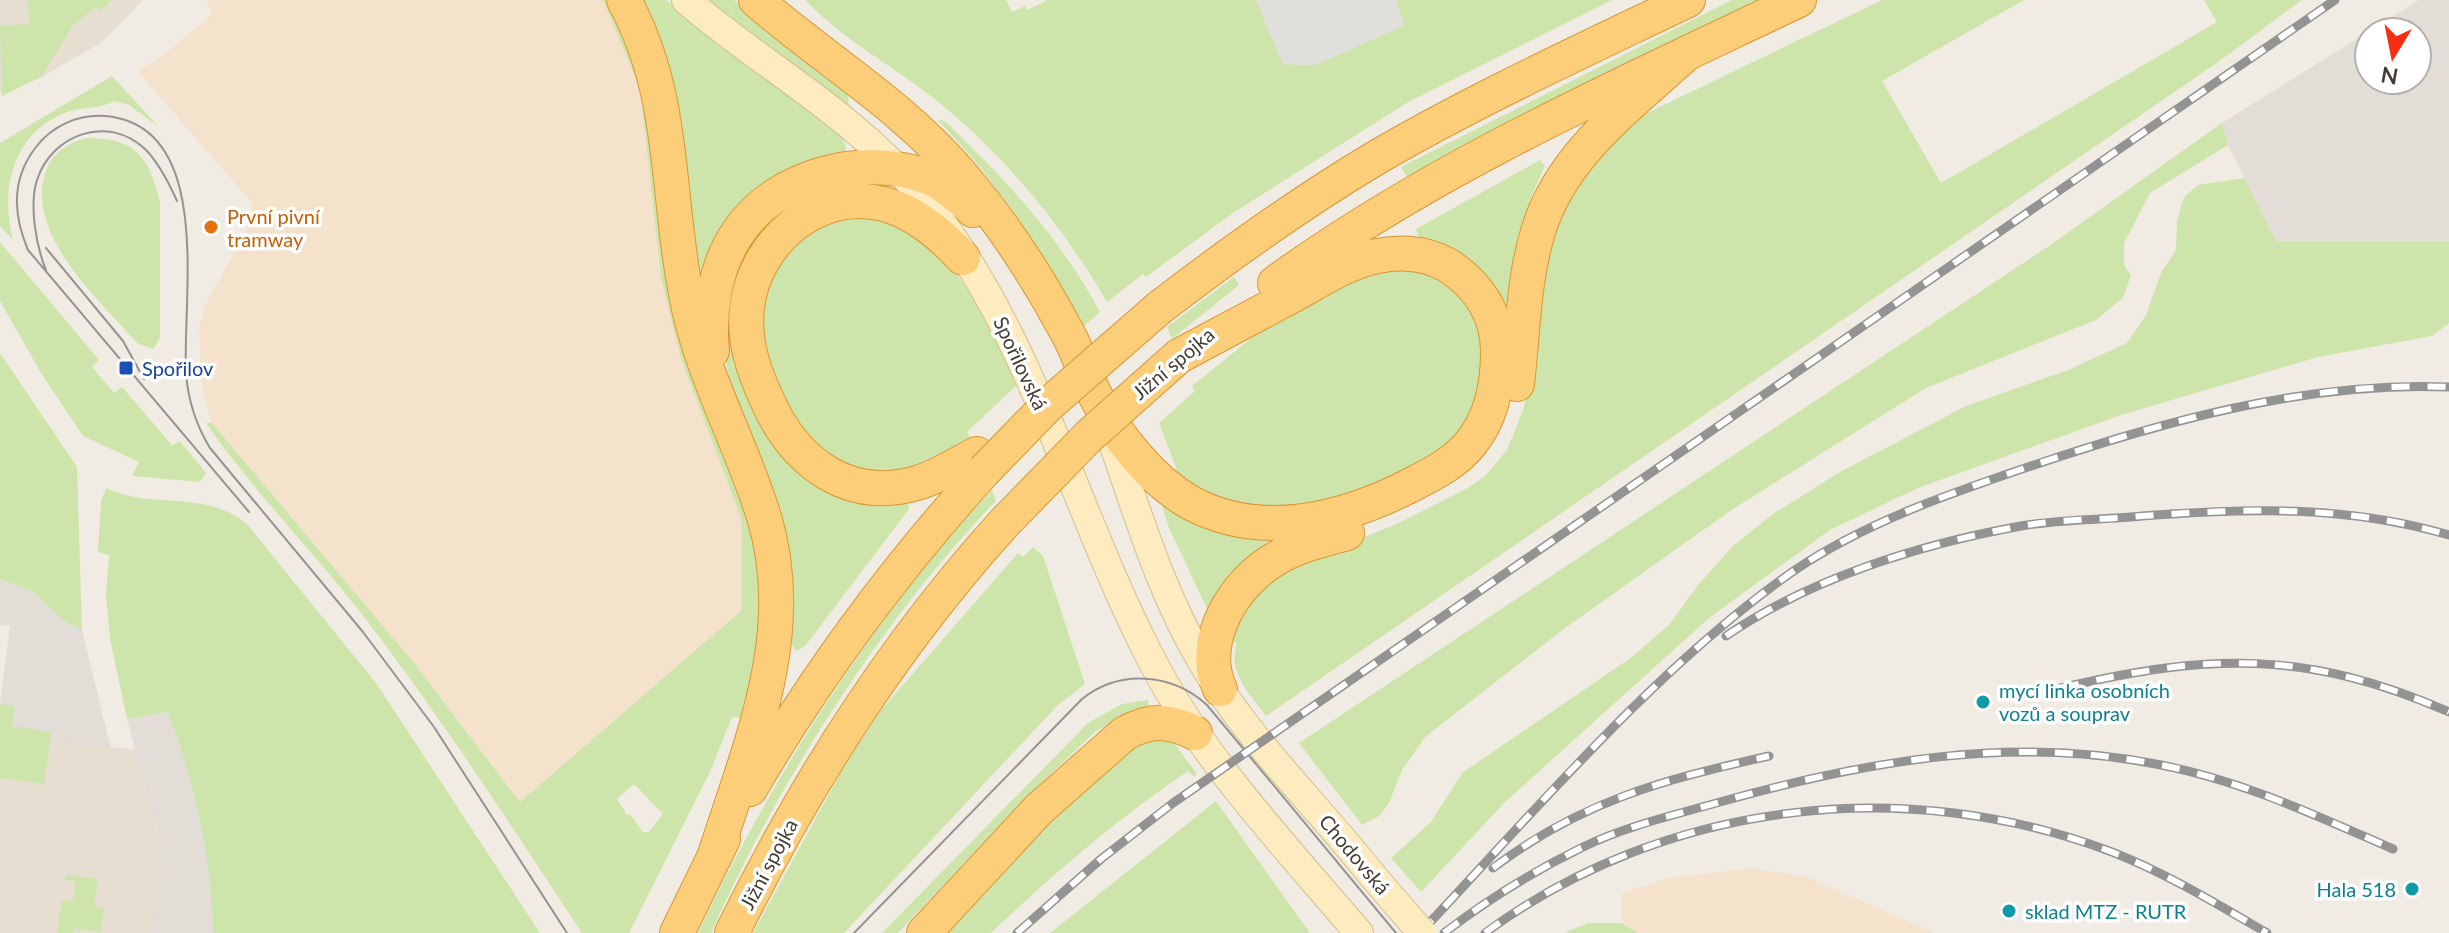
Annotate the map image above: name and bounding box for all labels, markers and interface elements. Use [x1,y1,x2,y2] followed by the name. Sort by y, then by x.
[2353,16,2433,96] north arrow
[2379,61,2400,91] text: N
[227,204,321,251] place label: První pivní tramway
[202,218,220,236] marker: První pivní tramway
[989,313,1053,413] street label: Spořilovská
[1127,322,1219,404] street label: Jižní spojka
[142,356,214,380] place label: Spořilov
[117,359,135,377] marker: Spořilov
[1999,678,2170,725] place label: mycí linka osobních vozů a souprav
[1974,693,1992,711] marker: mycí linka osobních vozů a souprav
[1315,809,1395,899] street label: Chodovská
[734,815,802,913] street label: Jižní spojka
[2317,877,2396,901] place label: Hala 518
[2403,880,2421,898] marker: Hala 518
[2025,899,2187,923] place label: sklad MTZ - RUTR
[2000,902,2018,920] marker: sklad MTZ - RUTR

